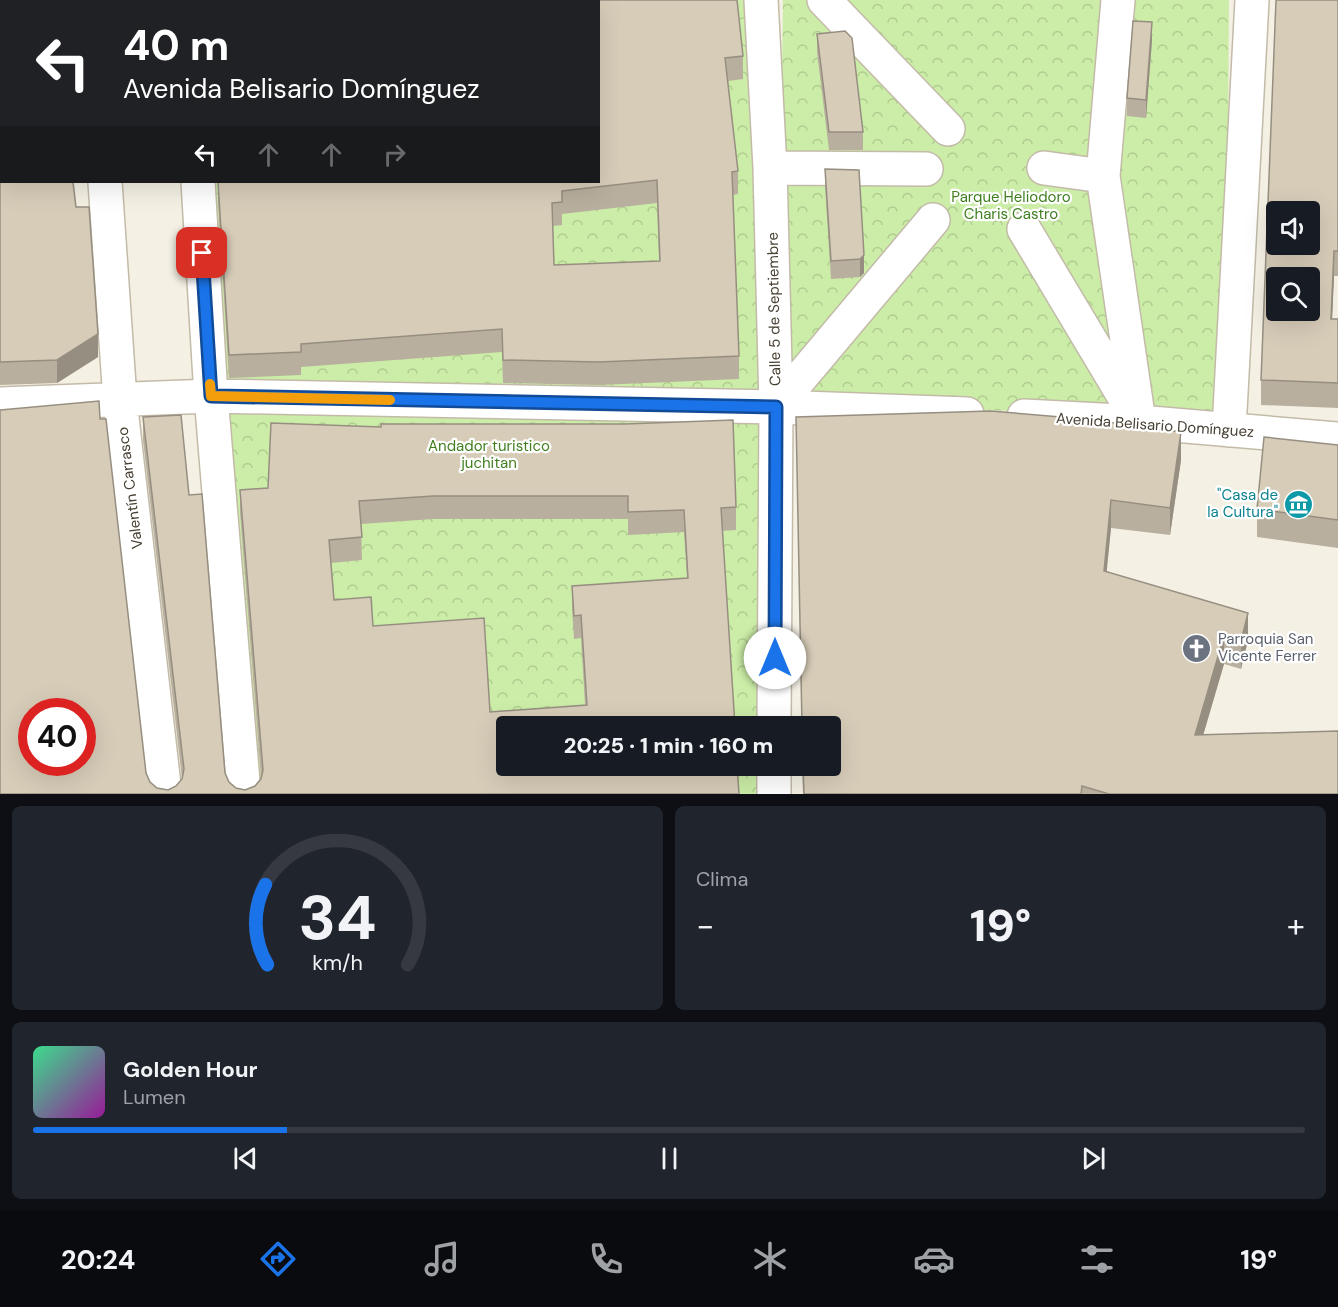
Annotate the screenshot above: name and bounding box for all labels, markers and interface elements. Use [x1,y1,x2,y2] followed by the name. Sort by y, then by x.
[123,18,229,73] text: 40 m
[24,24,102,102] icon: left
[123,71,480,106] text: Avenida Belisario Domínguez
[189,138,222,171] icon: left
[252,138,285,171] icon: ahead
[315,138,348,171] icon: ahead
[378,138,411,171] icon: right
[951,187,1071,224] park label: Parque Heliodoro Charis Castro
[1266,201,1320,321] map controls
[1266,201,1320,255] button: sound
[176,227,227,278] pin
[763,232,785,386] street label: Calle 5 de Septiembre
[185,236,218,269] icon: arrive
[1266,267,1320,321] button: search
[1055,408,1255,442] street label: Avenida Belisario Domínguez
[113,426,147,550] street label: Valentín Carrasco
[428,436,550,473] park label: Andador turistico juchitan
[1207,485,1278,522] place label: "Casa de la Cultura"
[1283,488,1315,520] museum icon: "Casa de la Cultura"
[743,626,807,690] position arrow
[1218,629,1317,666] place label: Parroquia San Vicente Ferrer
[1181,632,1213,664] church icon: Parroquia San Vicente Ferrer
[18,698,96,776] speed limit sign: 40
[564,731,773,760] text: 20:25 · 1 min · 160 m
[696,866,748,892] text: Clima
[298,877,377,958] text: 34
[970,896,1031,955] text: 19°
[696,904,714,947] text: −
[1287,904,1305,947] text: +
[312,949,363,977] text: km/h
[123,1055,258,1084] text: Golden Hour
[123,1084,186,1110] text: Lumen
[229,1142,262,1175] icon: previous
[653,1142,686,1175] icon: pause
[1077,1142,1110,1175] icon: next
[257,1238,299,1280] icon: directions
[421,1238,463,1280] icon: music
[585,1238,627,1280] icon: phone
[749,1238,791,1280] icon: climate
[913,1238,955,1280] icon: car
[1076,1238,1118,1280] icon: filters
[61,1242,135,1277] text: 20:24
[1240,1242,1277,1277] text: 19°

